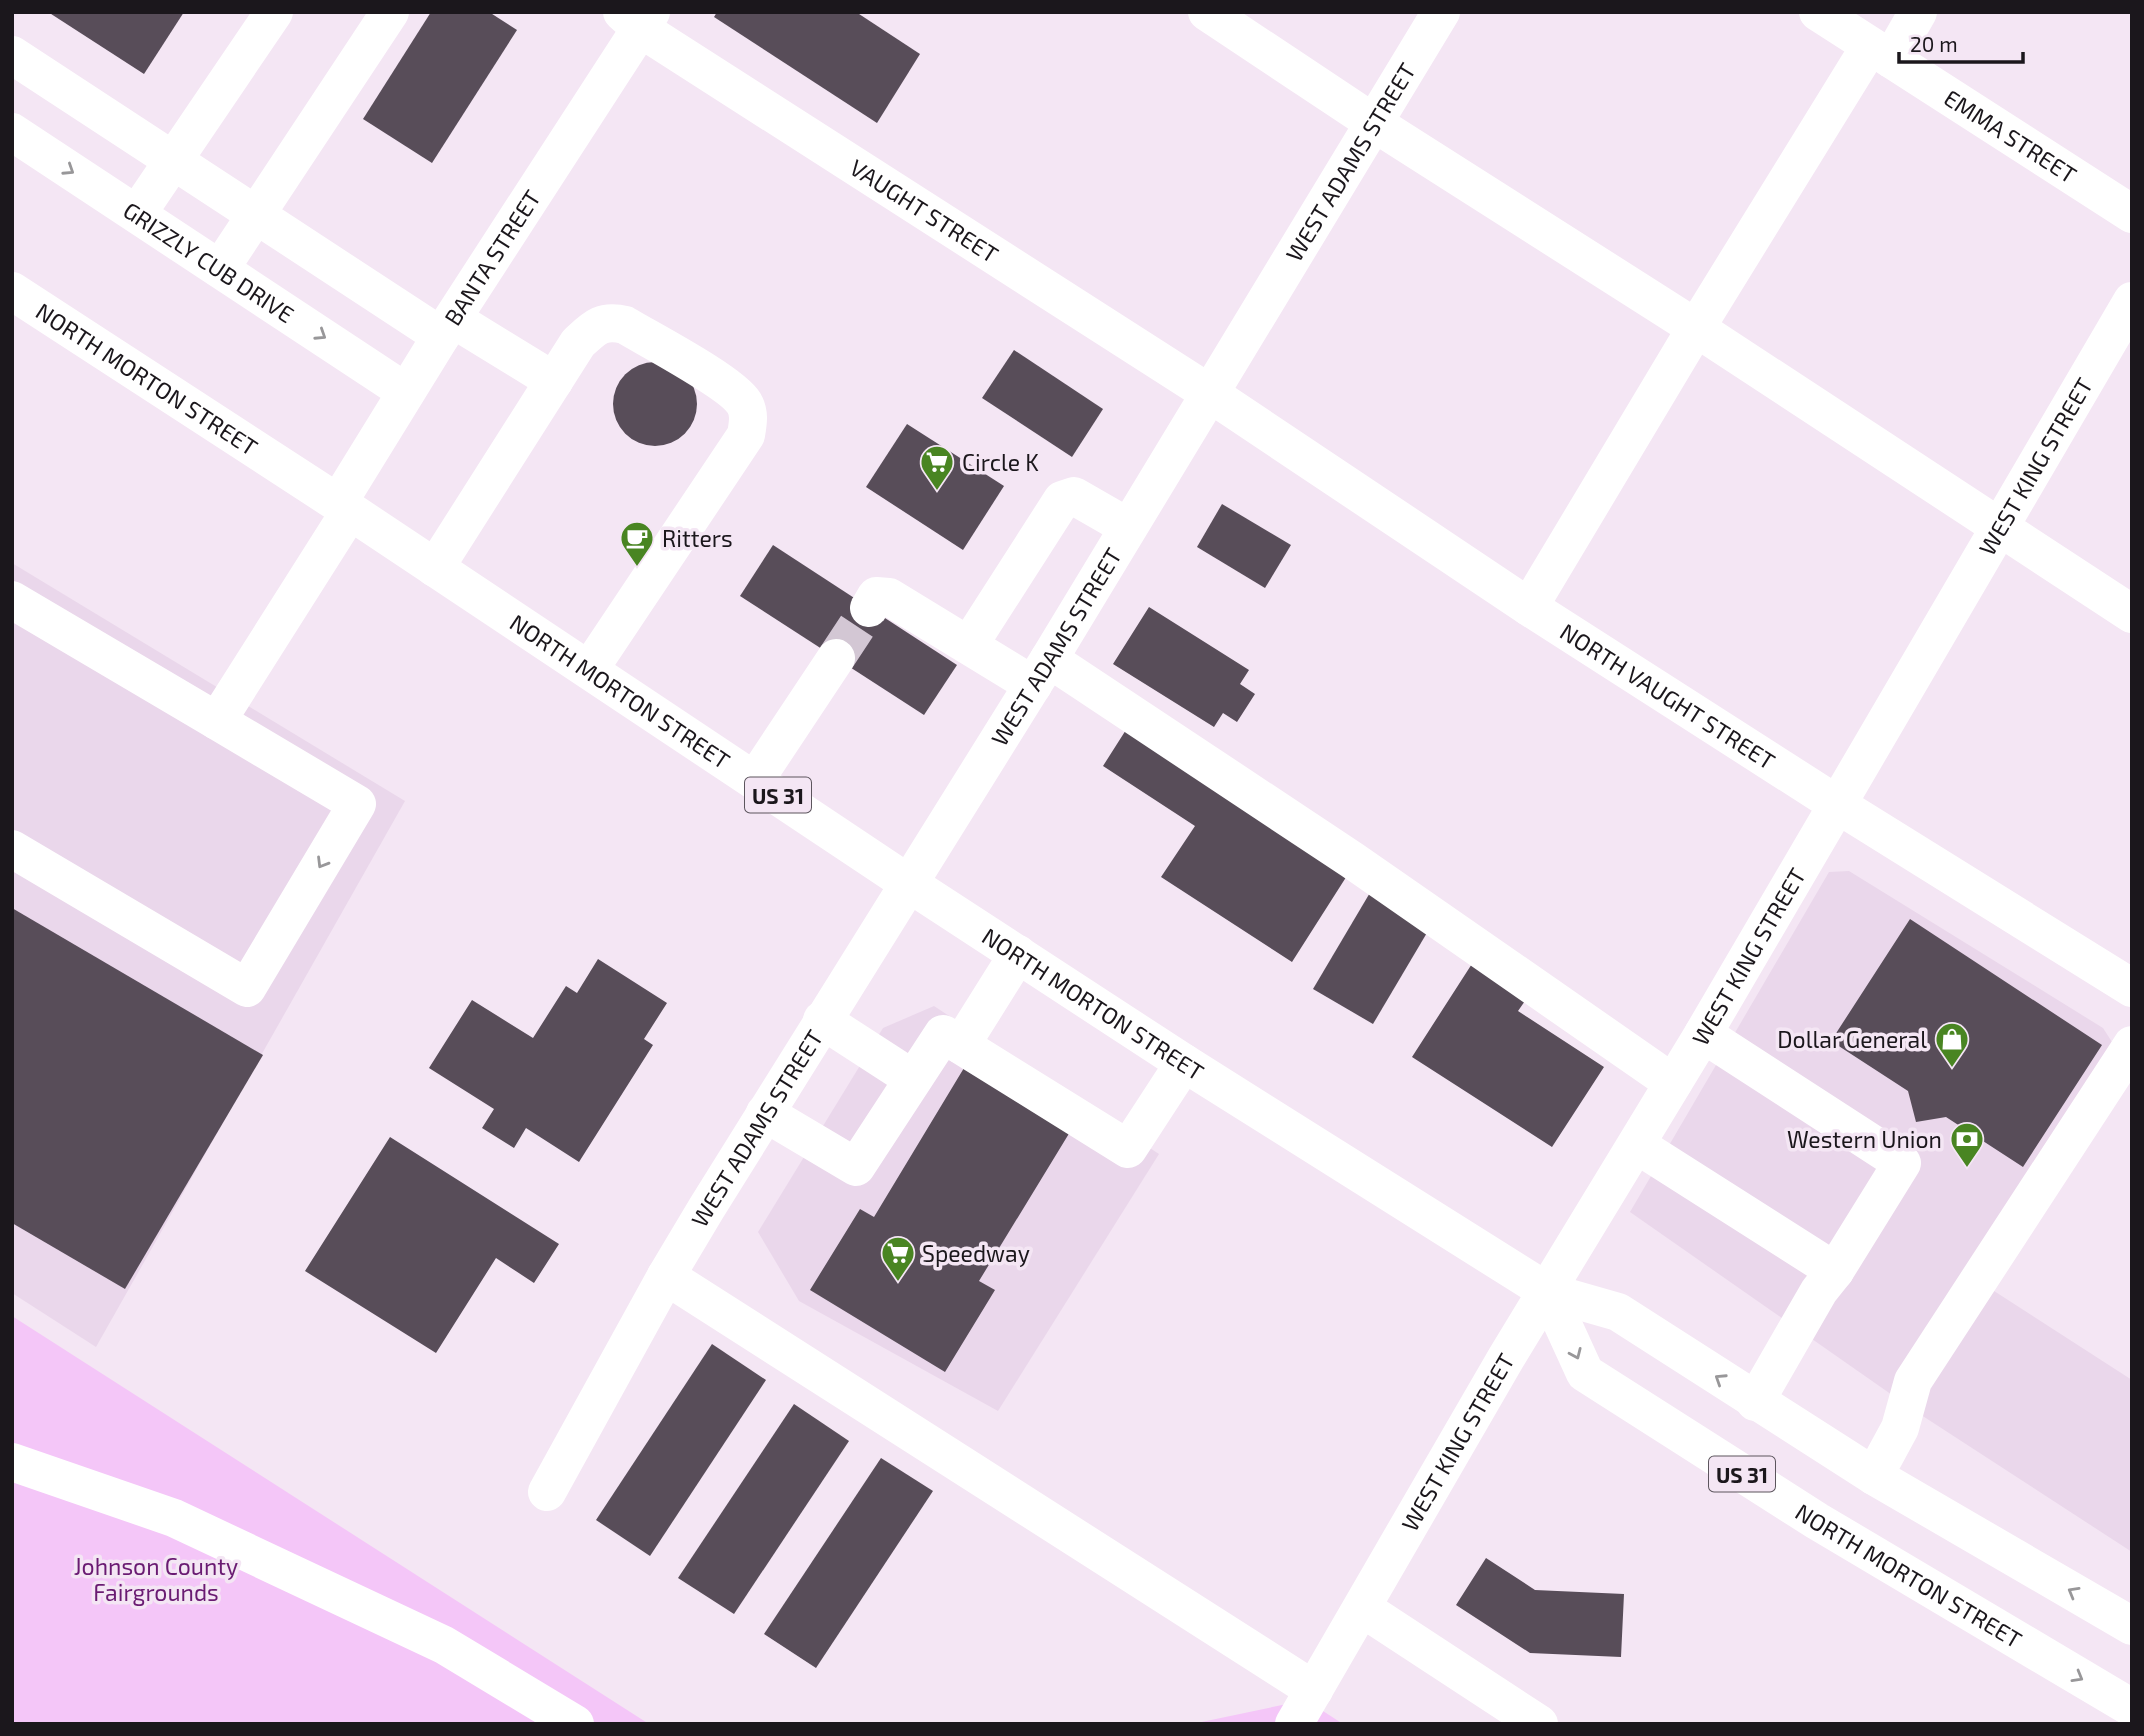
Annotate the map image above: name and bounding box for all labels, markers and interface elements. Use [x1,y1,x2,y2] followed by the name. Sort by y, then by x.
[1899,21,2023,65] scale bar
[1910,31,1958,56] text: 20 m
[1279,58,1421,266] street label: WEST ADAMS STREET
[1939,83,2082,189] street label: EMMA STREET
[845,153,1004,268] street label: VAUGHT STREET
[61,161,74,174] one-way arrow
[438,184,546,330] street label: BANTA STREET
[118,196,299,328] street label: GRIZZLY CUB DRIVE
[31,297,263,461] street label: NORTH MORTON STREET
[313,327,326,340] one-way arrow
[1973,373,2098,560] street label: WEST KING STREET
[918,443,956,492] supermarket icon: Circle K
[962,448,1039,476] place label: Circle K
[618,519,656,568] cafe icon: Ritters
[662,524,733,552] place label: Ritters
[985,543,1127,751] street label: WEST ADAMS STREET
[505,608,735,774] street label: NORTH MORTON STREET
[1555,617,1780,775] street label: NORTH VAUGHT STREET
[745,778,811,812] road number: US 31
[317,855,330,868] one-way arrow
[1686,863,1811,1050] street label: WEST KING STREET
[977,921,1209,1086] street label: NORTH MORTON STREET
[1933,1020,1971,1069] shop icon: Dollar General
[685,1024,828,1232] street label: WEST ADAMS STREET
[1777,1025,1927,1053] place label: Dollar General
[1948,1120,1986,1169] bank icon: Western Union
[1787,1125,1942,1153] place label: Western Union
[879,1234,917,1283] supermarket icon: Speedway
[922,1239,1030,1267] place label: Speedway
[1568,1347,1582,1359] one-way arrow
[1395,1348,1520,1536] street label: WEST KING STREET
[1715,1374,1728,1387] one-way arrow
[1709,1456,1775,1492] road number: US 31
[1791,1497,2027,1653] street label: NORTH MORTON STREET
[74,1552,238,1606] park label: Johnson County Fairgrounds
[2067,1587,2080,1600] one-way arrow
[2071,1669,2084,1682] one-way arrow

